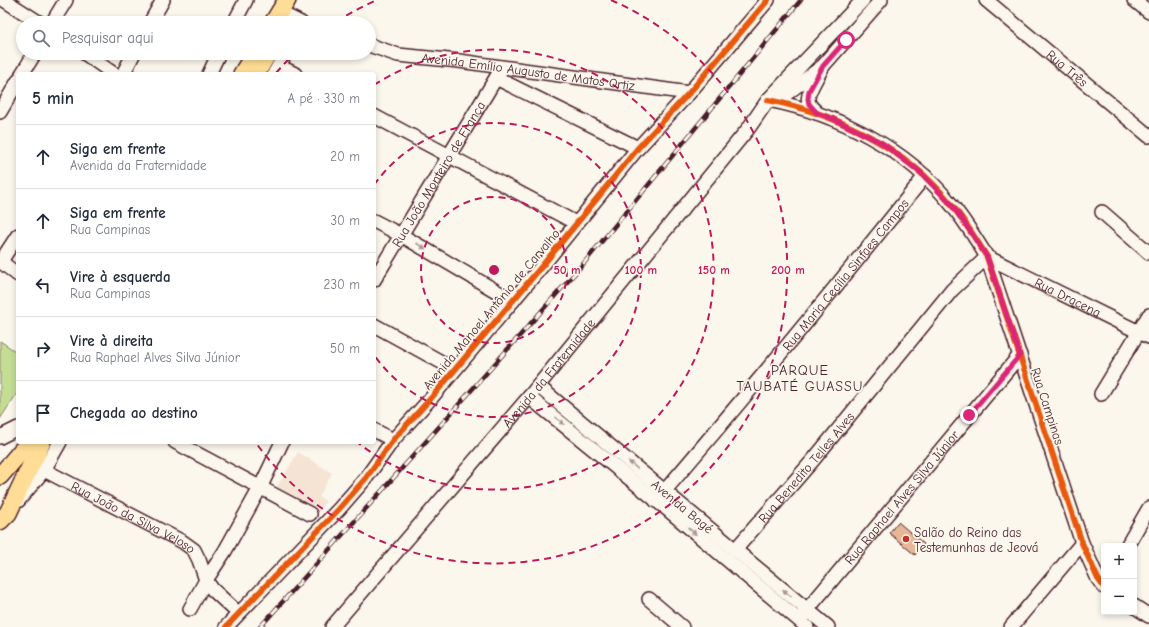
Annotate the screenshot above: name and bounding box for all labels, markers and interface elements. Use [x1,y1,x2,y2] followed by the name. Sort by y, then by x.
[16,16,376,60] search box
[30,27,52,49] icon: search
[62,29,154,47] text: Pesquisar aqui
[837,31,855,49] route start
[1043,47,1091,90] street label: Rua Três
[421,50,636,93] street label: Avenida Emílio Augusto de Matos Ortiz
[32,89,74,108] text: 5 min
[288,91,360,106] text: A pé · 330 m
[389,99,488,250] street label: Rua João Monteiro de França
[70,140,166,158] text: Siga em frente
[32,146,54,168] icon: ahead
[330,149,360,164] text: 20 m
[70,158,207,173] text: Avenida da Fraternidade
[779,196,912,354] street label: Rua Maria Cecília Sinfaes Campos
[70,204,166,222] text: Siga em frente
[32,210,54,232] icon: ahead
[330,213,360,228] text: 30 m
[70,222,150,237] text: Rua Campinas
[420,226,563,393] street label: Avenida Manoel Antônio de Carvalho
[415,243,427,250] one-way arrow
[487,263,501,277] centre of rings
[553,263,581,277] text: 50 m
[625,263,657,277] text: 100 m
[698,263,730,277] text: 150 m
[771,263,805,277] text: 200 m
[70,268,171,286] text: Vire à esquerda
[32,274,54,296] icon: left
[1032,275,1103,320] street label: Rua Dracena
[324,277,360,292] text: 230 m
[70,286,150,301] text: Rua Campinas
[499,315,598,430] street label: Avenida da Fraternidade
[70,332,153,350] text: Vire à direita
[32,338,54,360] icon: right
[330,341,360,356] text: 50 m
[70,350,240,365] text: Rua Raphael Alves Silva Júnior
[737,362,863,395] district label: PARQUE TAUBATÉ GUASSU
[1028,366,1067,447] street label: Rua Campinas
[32,402,54,424] icon: arrive
[70,404,198,422] text: Chegada ao destino
[960,406,978,424] route end
[755,409,857,526] street label: Rua Benedito Telles Alves
[554,417,565,426] one-way arrow
[841,427,963,567] street label: Rua Raphael Alves Silva Júnior
[627,461,638,470] one-way arrow
[648,477,716,537] street label: Avenida Bagé
[69,478,198,556] street label: Rua João da Silva Veloso
[914,525,1038,555] place label: Salão do Reino das Testemunhas de Jeová
[687,526,698,535] one-way arrow
[901,534,911,544] marker: Salão do Reino das Testemunhas de Jeová
[1101,543,1137,615] map controls
[1101,543,1137,579] button: +
[1101,579,1137,615] button: −
[781,589,792,598] one-way arrow

